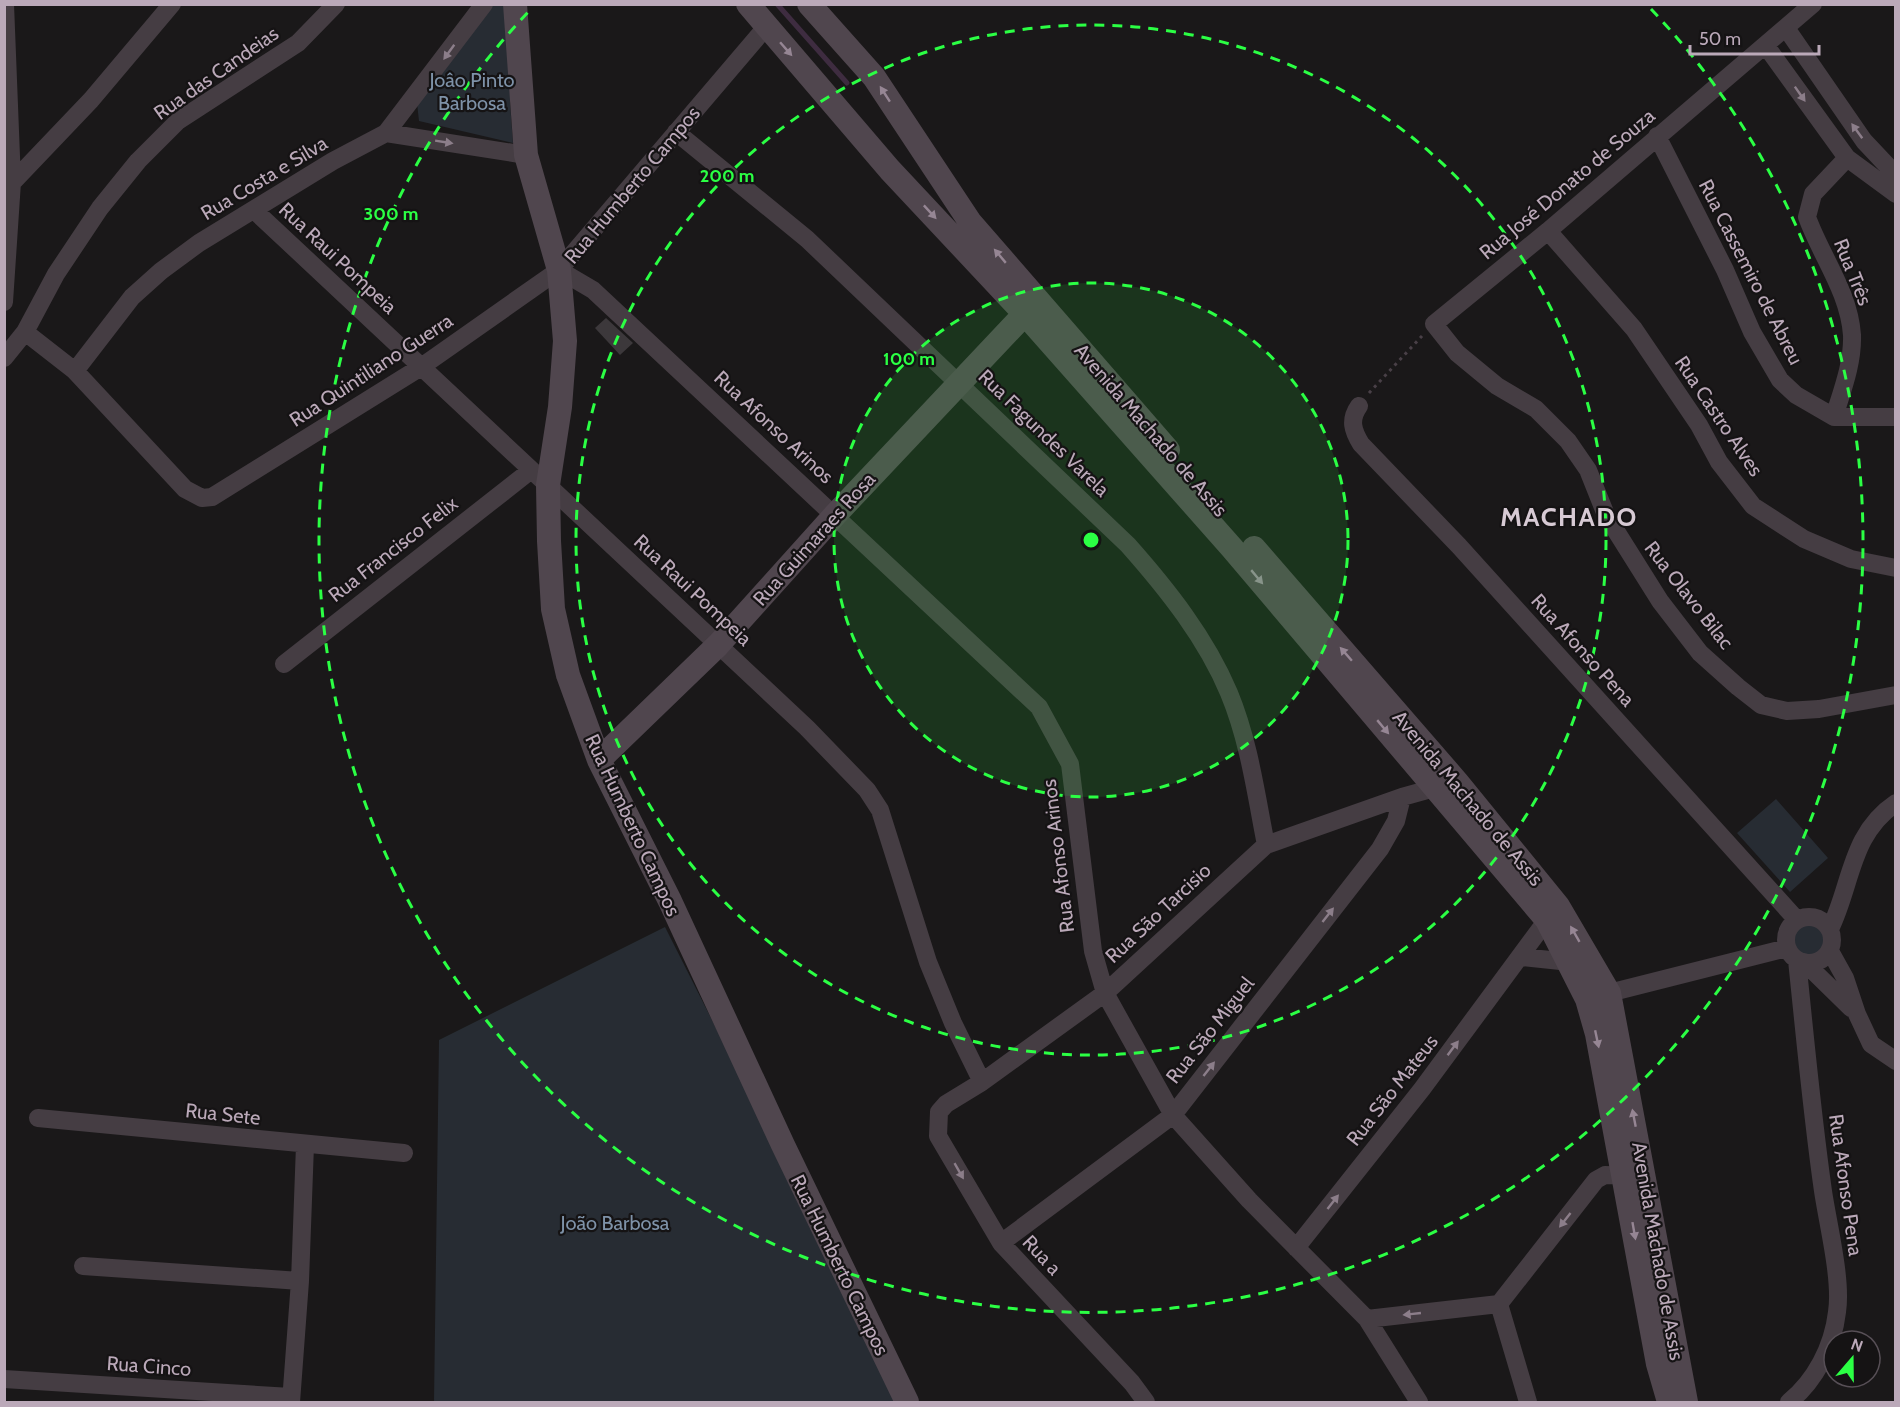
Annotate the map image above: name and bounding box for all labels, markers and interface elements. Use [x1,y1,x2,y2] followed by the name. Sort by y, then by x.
[1690,18,1819,56] scale bar
[149,21,283,125] street label: Rua das Candeias
[1699,28,1741,50] text: 50 m
[779,42,793,57] one-way arrow
[444,44,456,59] one-way arrow
[428,68,515,115] park label: Joâo Pinto Barbosa
[880,86,891,102] one-way arrow
[1794,86,1806,102] one-way arrow
[559,101,705,269] street label: Rua Humberto Campos
[1474,103,1660,264] street label: Rua José Donato de Souza
[1851,124,1863,139] one-way arrow
[197,131,332,225] street label: Rua Costa e Silva
[435,138,454,147] one-way arrow
[700,165,754,187] text: 200 m
[1694,175,1808,369] street label: Rua Cassemiro de Abreu
[274,197,402,319] street label: Rua Raui Pompeia
[364,203,418,225] text: 300 m
[923,205,937,220] one-way arrow
[1829,235,1877,309] street label: Rua Três
[993,248,1006,264] one-way arrow
[285,308,457,432] street label: Rua Quintiliano Guerra
[1069,339,1233,521] street label: Avenida Machado de Assis
[883,348,935,370] text: 100 m
[1670,351,1768,481] street label: Rua Castro Alves
[974,364,1115,502] street label: Rua Fagundes Varela
[709,366,839,488] street label: Rua Afonso Arinos
[748,467,880,611] street label: Rua Guimaraes Rosa
[324,491,463,607] street label: Rua Francisco Felix
[1500,501,1638,533] district label: MACHADO
[629,529,757,651] street label: Rua Raui Pompeia
[1081,530,1101,550] centre of rings
[1639,536,1739,654] street label: Rua Olavo Bilac
[1251,569,1264,585] one-way arrow
[1526,589,1640,711] street label: Rua Afonso Pena
[1340,647,1353,662] one-way arrow
[1388,706,1548,890] street label: Avenida Machado de Assis
[1376,719,1389,734] one-way arrow
[580,730,686,920] street label: Rua Humberto Campos
[1037,778,1079,934] street label: Rua Afonso Arinos
[1100,858,1216,968] street label: Rua São Tarcisio
[1322,907,1334,922] one-way arrow
[1570,926,1580,943] one-way arrow
[1161,972,1259,1088] street label: Rua São Miguel
[1341,1030,1443,1150] street label: Rua São Mateus
[1593,1030,1603,1049] one-way arrow
[1446,1041,1458,1056] one-way arrow
[1202,1061,1214,1076] one-way arrow
[184,1098,262,1130] street label: Rua Sete
[1629,1108,1638,1127] one-way arrow
[1824,1113,1868,1258] street label: Rua Afonso Pena
[1627,1140,1689,1362] street label: Avenida Machado de Assis
[954,1163,964,1180] one-way arrow
[786,1171,894,1359] street label: Rua Humberto Campos
[1326,1194,1339,1210] one-way arrow
[560,1211,670,1235] park label: João Barbosa
[1559,1211,1571,1227] one-way arrow
[1630,1222,1639,1241] one-way arrow
[1018,1230,1067,1280] street label: Rua a
[1402,1309,1421,1319] one-way arrow
[1822,1329,1882,1389] north arrow
[1848,1335,1866,1356] text: N
[106,1351,192,1381] street label: Rua Cinco

